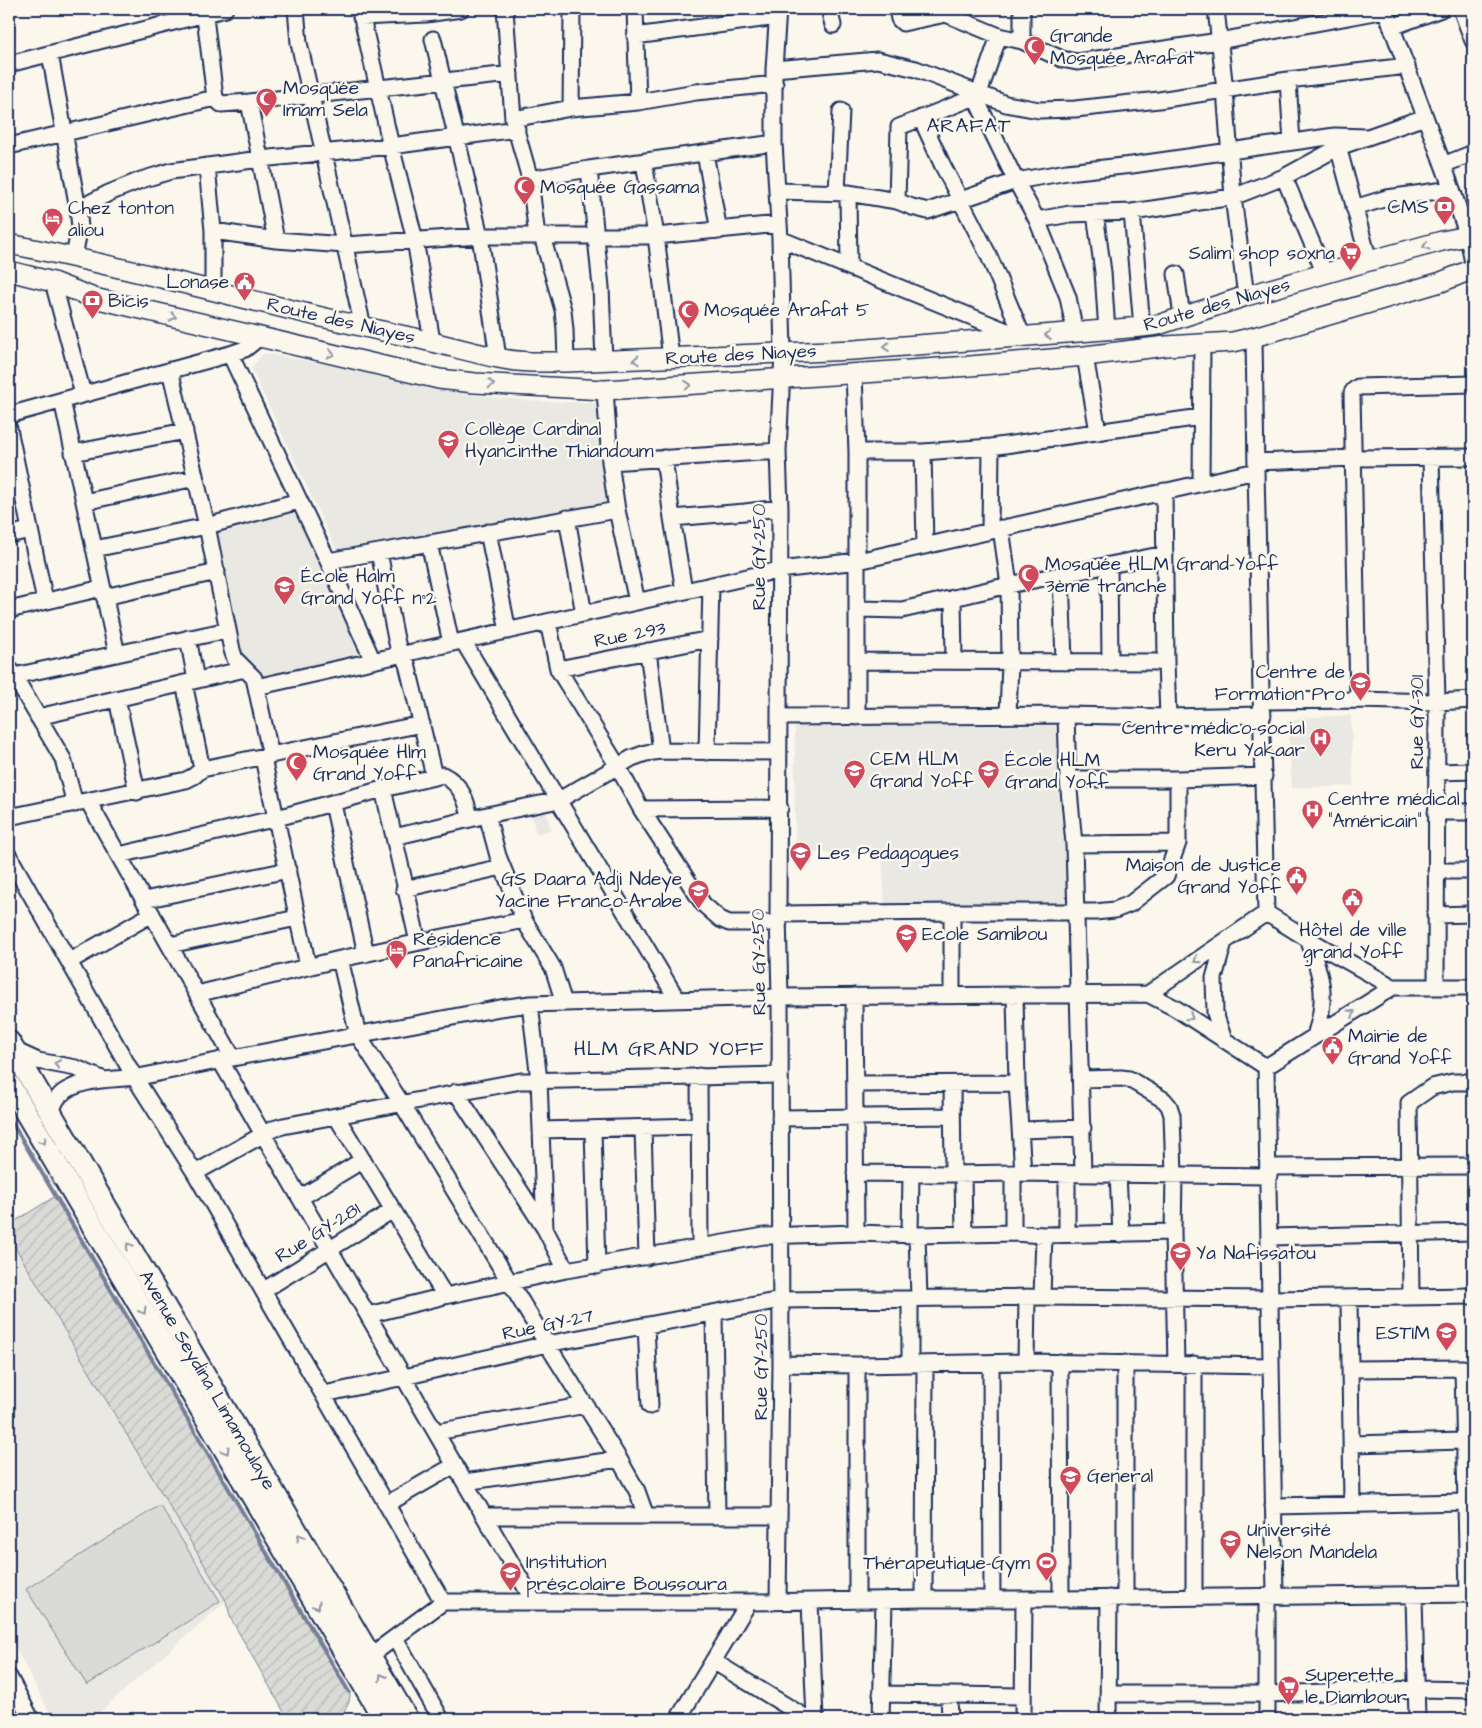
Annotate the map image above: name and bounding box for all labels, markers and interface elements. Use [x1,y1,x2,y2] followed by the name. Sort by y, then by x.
[1050,23,1195,72] place label: Grande Mosquée Arafat
[1022,35,1046,66] mosque icon: Grande Mosquée Arafat
[283,75,368,124] place label: Mosquée Imam Sela
[255,87,279,118] mosque icon: Mosquée Imam Sela
[926,112,1012,140] district label: ARAFAT
[540,174,700,201] place label: Mosquée Gassama
[512,175,536,206] mosque icon: Mosquée Gassama
[1388,194,1429,221] place label: CMS
[68,195,174,244] place label: Chez tonton aliou
[1433,195,1457,226] bank icon: CMS
[40,207,64,238] hotel icon: Chez tonton aliou
[1189,240,1335,267] place label: Salim shop soxna
[1422,240,1430,250] one-way arrow
[1339,241,1363,272] supermarket icon: Salim shop soxna
[166,269,229,296] place label: Lonase
[233,270,257,301] public building icon: Lonase
[1141,271,1294,340] street label: Route des Niayes
[108,288,149,315] place label: Bicis
[80,289,104,320] bank icon: Bicis
[264,291,418,352] street label: Route des Niayes
[704,297,870,324] place label: Mosquée Arafat 5
[676,298,700,329] mosque icon: Mosquée Arafat 5
[169,311,178,322] one-way arrow
[1043,330,1051,341] one-way arrow
[665,338,817,373] street label: Route des Niayes
[881,342,889,353] one-way arrow
[327,348,336,359] one-way arrow
[632,354,640,365] one-way arrow
[487,379,495,390] one-way arrow
[684,379,692,390] one-way arrow
[465,416,654,466] place label: Collège Cardinal Hyancinthe Thiandoum
[437,428,461,459] school or university icon: Collège Cardinal Hyancinthe Thiandoum
[746,504,773,610] street label: Rue GY-250
[1045,551,1279,600] place label: Mosquée HLM Grand-Yoff 3ème tranche
[301,563,437,612] place label: École Halm Grand Yoff n°2
[1017,563,1041,594] mosque icon: Mosquée HLM Grand-Yoff 3ème tranche
[273,575,297,606] school or university icon: École Halm Grand Yoff n°2
[592,615,668,655] street label: Rue 293
[1215,659,1345,708] place label: Centre de Formation Pro
[1349,671,1373,702] school or university icon: Centre de Formation Pro
[1404,674,1431,769] street label: Rue GY-301
[1122,715,1306,764] place label: Centre médico-social Keru Yakaar
[1309,727,1333,758] hospital icon: Centre médico-social Keru Yakaar
[313,739,426,788] place label: Mosquée Hlm Grand Yoff
[870,746,974,795] place label: CEM HLM Grand Yoff
[1005,747,1109,796] place label: École HLM Grand Yoff
[285,751,309,782] mosque icon: Mosquée Hlm Grand Yoff
[842,758,866,789] school or university icon: CEM HLM Grand Yoff
[977,759,1001,790] school or university icon: École HLM Grand Yoff
[1328,786,1460,835] place label: Centre médical "Américain"
[1300,798,1324,829] hospital icon: Centre médical "Américain"
[817,840,959,868] place label: Les Pedagogues
[789,841,813,872] school or university icon: Les Pedagogues
[1126,852,1282,901] place label: Maison de Justice Grand Yoff
[1285,864,1309,895] public building icon: Maison de Justice Grand Yoff
[495,866,682,915] place label: GS Daara Adji Ndeye Yacine Franco-Arabe
[686,878,710,909] school or university icon: GS Daara Adji Ndeye Yacine Franco-Arabe
[1341,887,1365,918] public building icon: Hôtel de ville grand Yoff
[745,908,773,1016] street label: Rue GY-250
[1299,917,1407,967] place label: Hôtel de ville grand Yoff
[922,921,1048,948] place label: Ecole Samibou
[894,922,918,953] school or university icon: Ecole Samibou
[413,926,523,975] place label: Résidence Panafricaine
[385,938,409,969] hotel icon: Résidence Panafricaine
[1193,954,1203,963] one-way arrow
[1346,1010,1355,1019] one-way arrow
[1185,1011,1194,1021] one-way arrow
[1348,1023,1452,1072] place label: Mairie de Grand Yoff
[574,1035,764,1063] district label: HLM GRAND YOFF
[1320,1035,1344,1066] public building icon: Mairie de Grand Yoff
[52,1060,61,1070] one-way arrow
[36,1135,46,1144] one-way arrow
[270,1196,366,1270] street label: Rue GY-281
[1196,1240,1316,1267] place label: Ya Nafissatou
[1168,1241,1192,1272] school or university icon: Ya Nafissatou
[125,1243,135,1252] one-way arrow
[132,1265,283,1495] street label: Avenue Seydina Limamoulaye
[500,1302,597,1348] street label: Rue GY-27
[137,1305,147,1314] one-way arrow
[748,1314,775,1420] street label: Rue GY-250
[1376,1320,1430,1347] place label: ESTIM
[1434,1321,1458,1352] school or university icon: ESTIM
[219,1445,229,1454] one-way arrow
[1087,1463,1153,1490] place label: General
[1059,1464,1083,1495] school or university icon: General
[1247,1517,1377,1566] place label: Université Nelson Mandela
[1219,1529,1243,1560] school or university icon: Université Nelson Mandela
[296,1534,306,1543] one-way arrow
[526,1549,727,1598] place label: Institution préscolaire Boussoura
[863,1550,1030,1578] place label: Thérapeutique-Gym
[1034,1551,1058,1582] sports icon: Thérapeutique-Gym
[498,1561,522,1592] school or university icon: Institution préscolaire Boussoura
[311,1600,321,1609] one-way arrow
[1305,1662,1408,1711] place label: Superette le Diambour
[379,1674,389,1683] one-way arrow
[1277,1674,1301,1705] supermarket icon: Superette le Diambour

